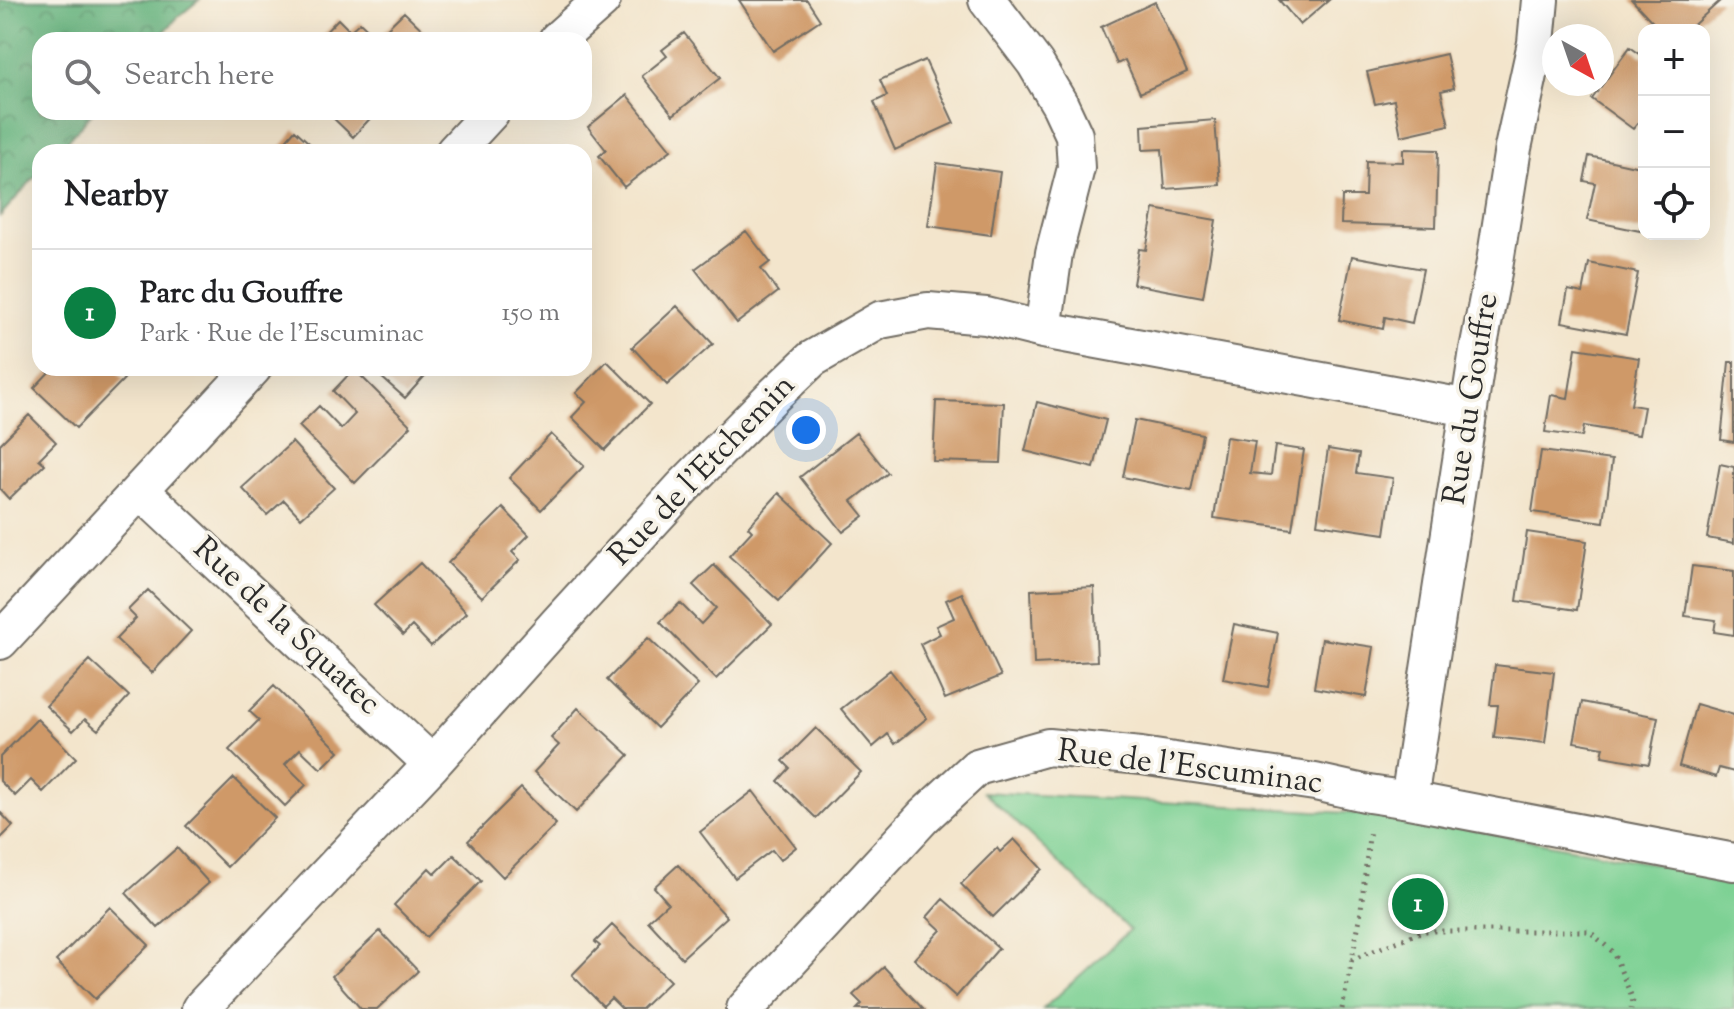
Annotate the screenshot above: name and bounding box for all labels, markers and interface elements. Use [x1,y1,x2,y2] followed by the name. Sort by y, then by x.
[1542,24,1614,96] north arrow
[1638,24,1710,240] map controls
[1638,24,1710,96] button: +
[32,32,592,120] search box
[60,54,104,98] icon: search
[124,55,274,98] text: Search here
[1638,96,1710,168] button: −
[1638,168,1710,240] button: locate
[64,172,169,221] text: Nearby
[140,273,343,316] text: Parc du Gouffre
[1433,290,1511,508] street label: Rue du Gouffre
[86,295,94,332] text: 1
[501,295,560,332] text: 150 m
[140,316,424,353] text: Park · Rue de l'Escuminac
[599,365,807,577] street label: Rue de l'Etchemin
[786,410,826,450] your location
[182,528,390,726] street label: Rue de la Squatec
[1055,729,1325,807] street label: Rue de l'Escuminac
[1392,874,1444,934] pin: 1

